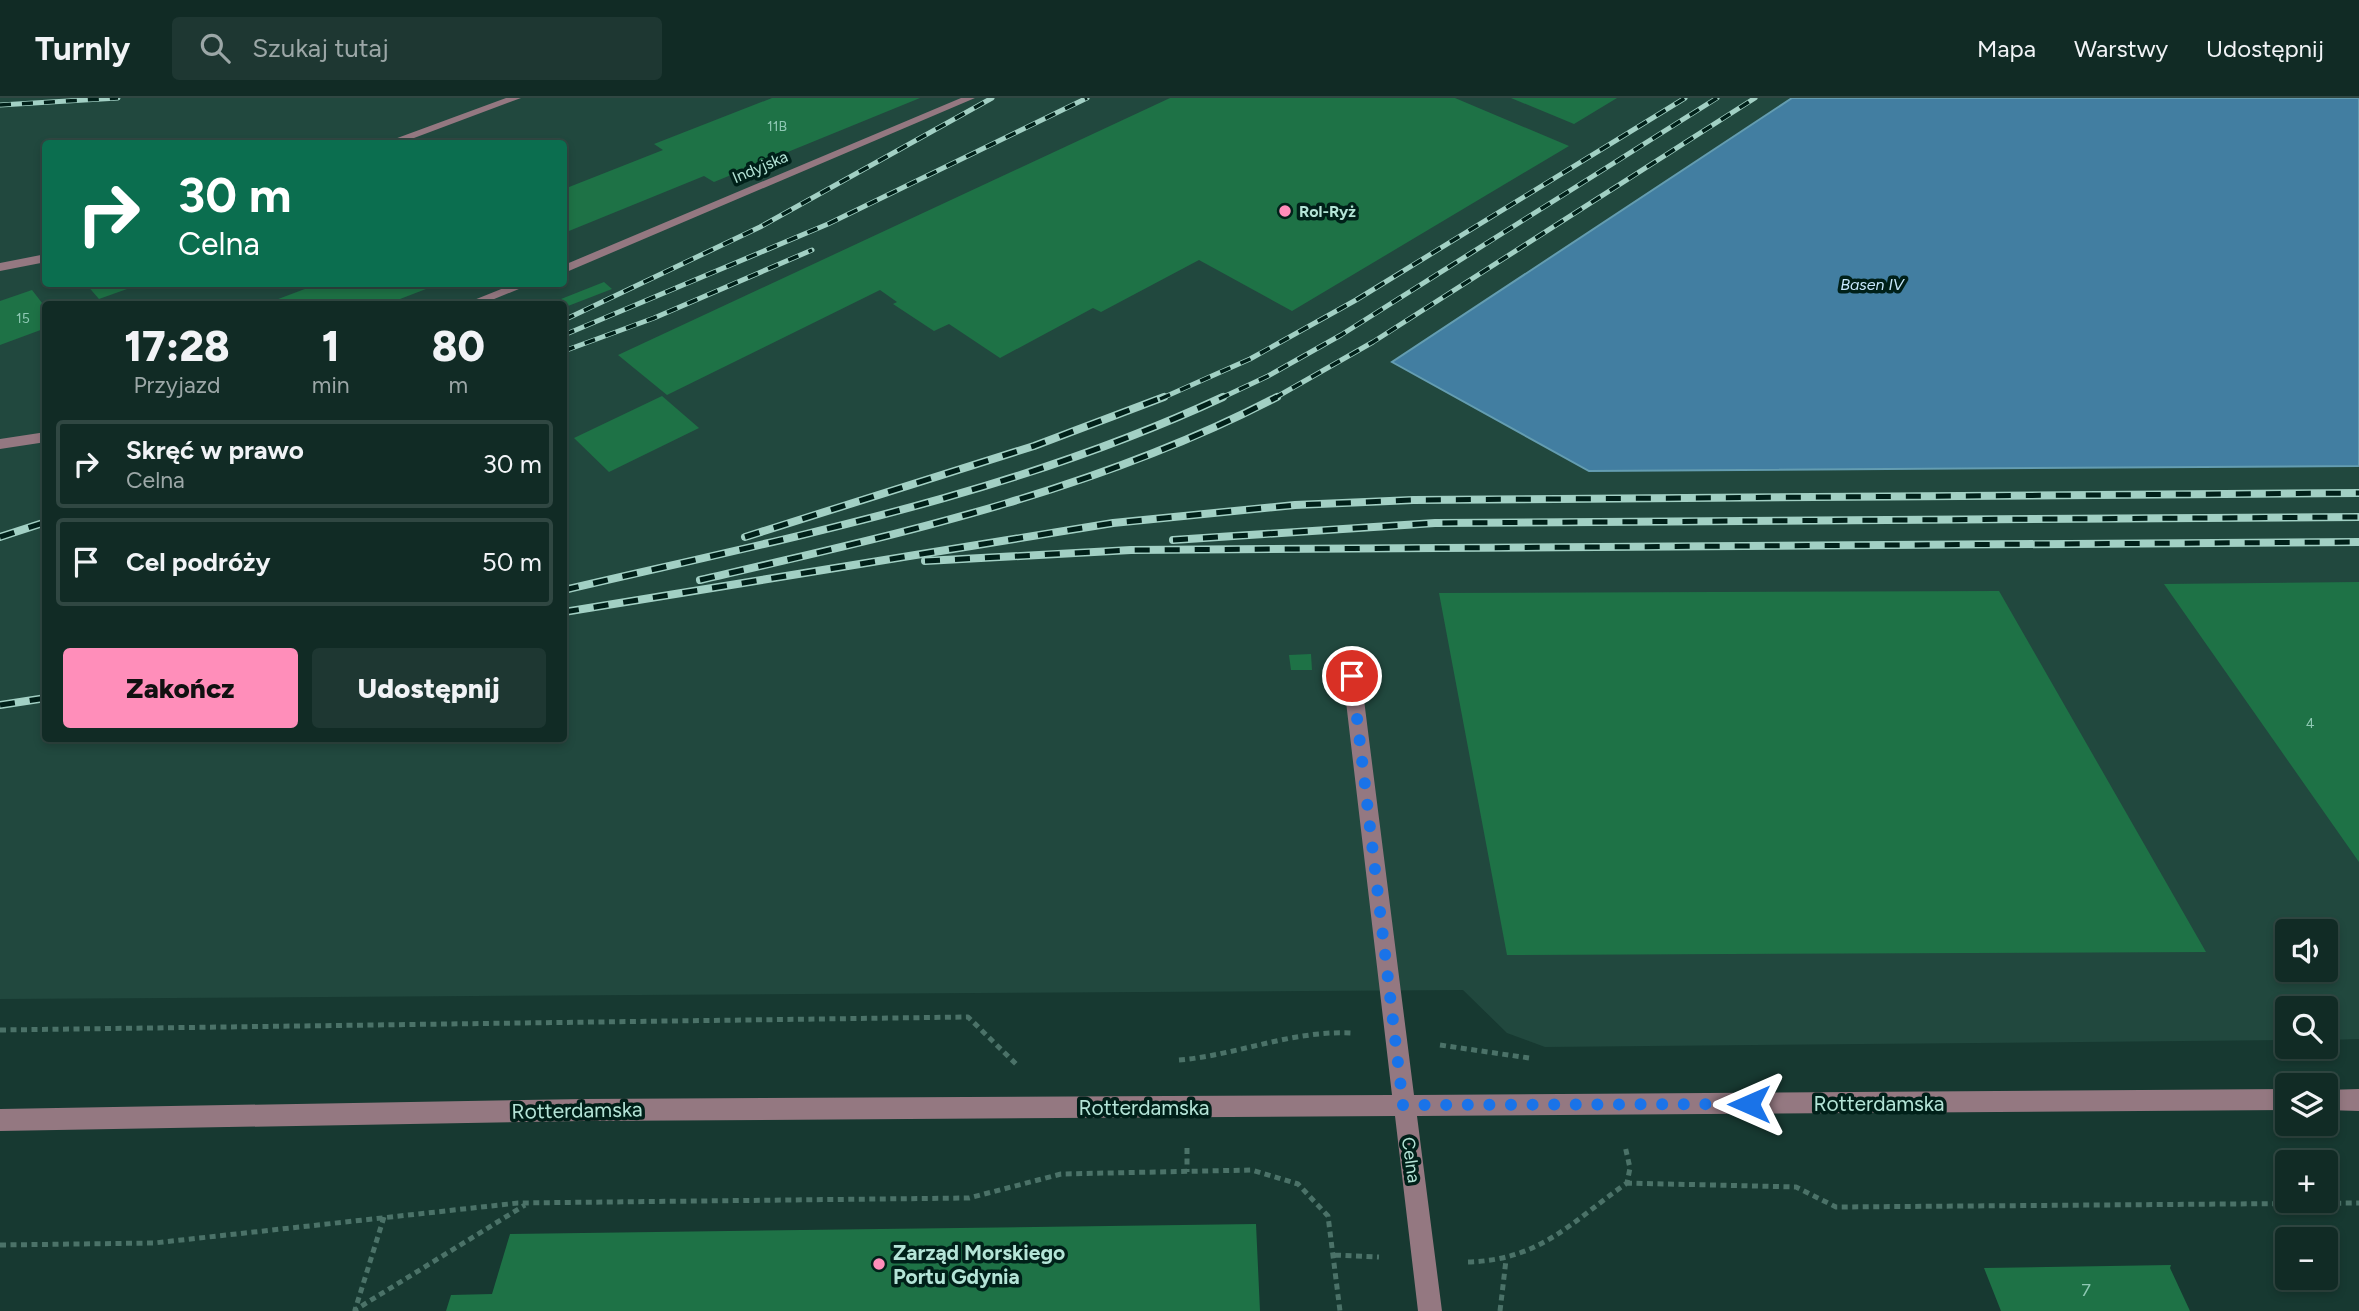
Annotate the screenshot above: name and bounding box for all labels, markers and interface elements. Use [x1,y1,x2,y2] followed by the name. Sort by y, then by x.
[172,17,662,80] search box
[35,29,130,68] text: Turnly
[196,29,234,67] icon: search
[252,32,389,64] text: Szukaj tutaj
[1977,34,2036,63] text: Mapa
[2074,34,2168,63] text: Warstwy
[2206,34,2324,63] text: Udostępnij
[767,118,787,135] house number: 11B
[729,147,791,187] street label: Indyjska
[178,165,291,224] text: 30 m
[63,168,154,259] icon: right
[1299,202,1356,221] place label: Rol-Ryż
[1277,203,1293,219] marker: Rol-Ryż
[178,225,260,263] text: Celna
[1840,275,1906,294] water label: Basen IV
[16,310,30,327] house number: 15
[124,321,230,372] text: 17:28
[322,321,340,372] text: 1
[432,321,485,372] text: 80
[133,371,220,399] text: Przyjazd
[312,371,350,399] text: min
[449,371,468,399] text: m
[126,434,304,466] text: Skręć w prawo
[67,445,105,483] icon: right
[483,448,542,480] text: 30 m
[126,466,185,494] text: Celna
[67,543,105,581] icon: arrive
[126,546,270,578] text: Cel podróży
[482,546,542,578] text: 50 m
[1322,646,1382,706] pin
[63,648,298,728] button: Zakończ
[312,648,546,728] button: Udostępnij
[1333,657,1371,695] icon: arrive
[2306,715,2315,732] house number: 4
[2275,919,2338,1290] map controls
[2275,919,2338,982] button: sound
[2275,996,2338,1059] button: search
[1712,1067,1786,1141] position arrow
[2275,1073,2338,1136] button: layers
[1813,1091,1945,1116] street label: Rotterdamska
[1078,1095,1210,1120] street label: Rotterdamska
[511,1096,643,1124] street label: Rotterdamska
[1397,1136,1425,1184] street label: Celna
[2275,1150,2338,1213] button: +
[2275,1227,2338,1290] button: −
[893,1240,1065,1289] place label: Zarząd Morskiego Portu Gdynia
[871,1256,887,1272] marker: Zarząd Morskiego Portu Gdynia
[2081,1279,2091,1301] house number: 7

